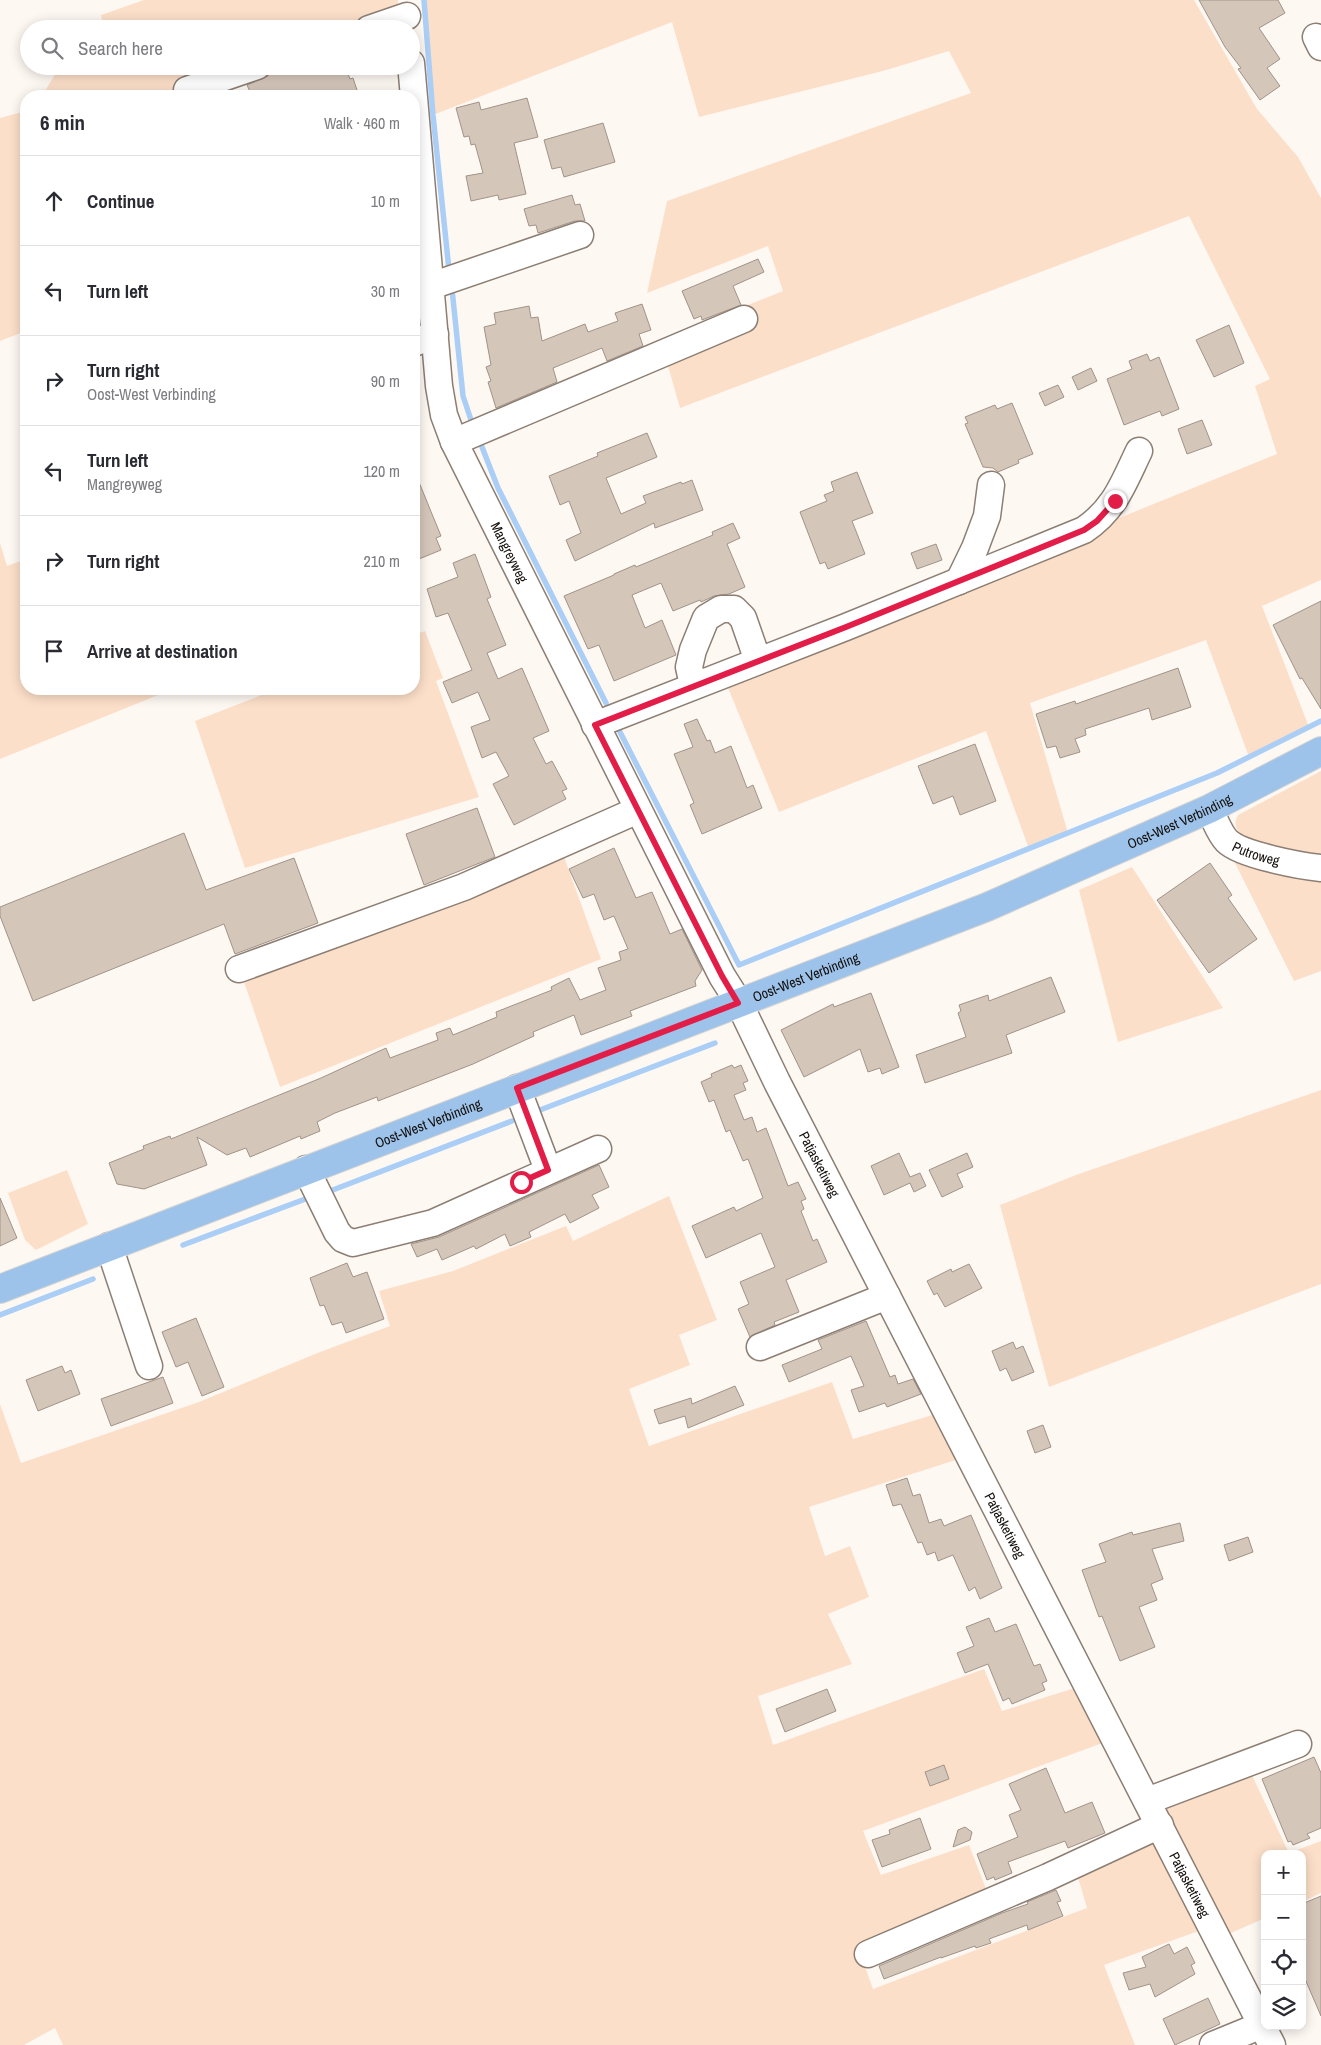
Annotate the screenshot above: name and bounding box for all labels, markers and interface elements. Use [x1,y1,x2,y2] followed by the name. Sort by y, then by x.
[20,20,420,75] search box
[38,34,66,62] icon: search
[78,35,163,61] text: Search here
[40,108,85,137] text: 6 min
[324,112,400,134] text: Walk · 460 m
[40,187,68,215] icon: ahead
[87,188,155,214] text: Continue
[371,190,400,212] text: 10 m
[40,277,68,305] icon: left
[87,278,148,304] text: Turn left
[371,280,400,302] text: 30 m
[87,357,159,383] text: Turn right
[40,367,68,395] icon: right
[371,370,400,392] text: 90 m
[87,383,216,405] text: Oost-West Verbinding
[87,447,148,473] text: Turn left
[40,457,68,485] icon: left
[364,460,400,482] text: 120 m
[87,473,162,495] text: Mangreyweg
[1104,490,1127,513] route end
[487,519,532,586] street label: Mangreyweg
[40,547,68,575] icon: right
[87,548,159,574] text: Turn right
[364,550,400,572] text: 210 m
[40,637,68,665] icon: arrive
[87,638,238,664] text: Arrive at destination
[1124,789,1235,853] street label: Oost-West Verbinding
[1229,838,1282,870] street label: Putroweg
[750,948,862,1006] street label: Oost-West Verbinding
[372,1094,485,1152] street label: Oost-West Verbinding
[795,1128,844,1201] street label: Patjasketiweg
[510,1171,533,1194] route start
[981,1489,1030,1562] street label: Patjasketiweg
[1165,1849,1214,1921] street label: Patjasketiweg
[1261,1850,1306,2030] map controls
[1261,1850,1306,1895] button: +
[1261,1895,1306,1940] button: −
[1261,1940,1306,1985] button: locate
[1261,1985,1306,2030] button: layers

